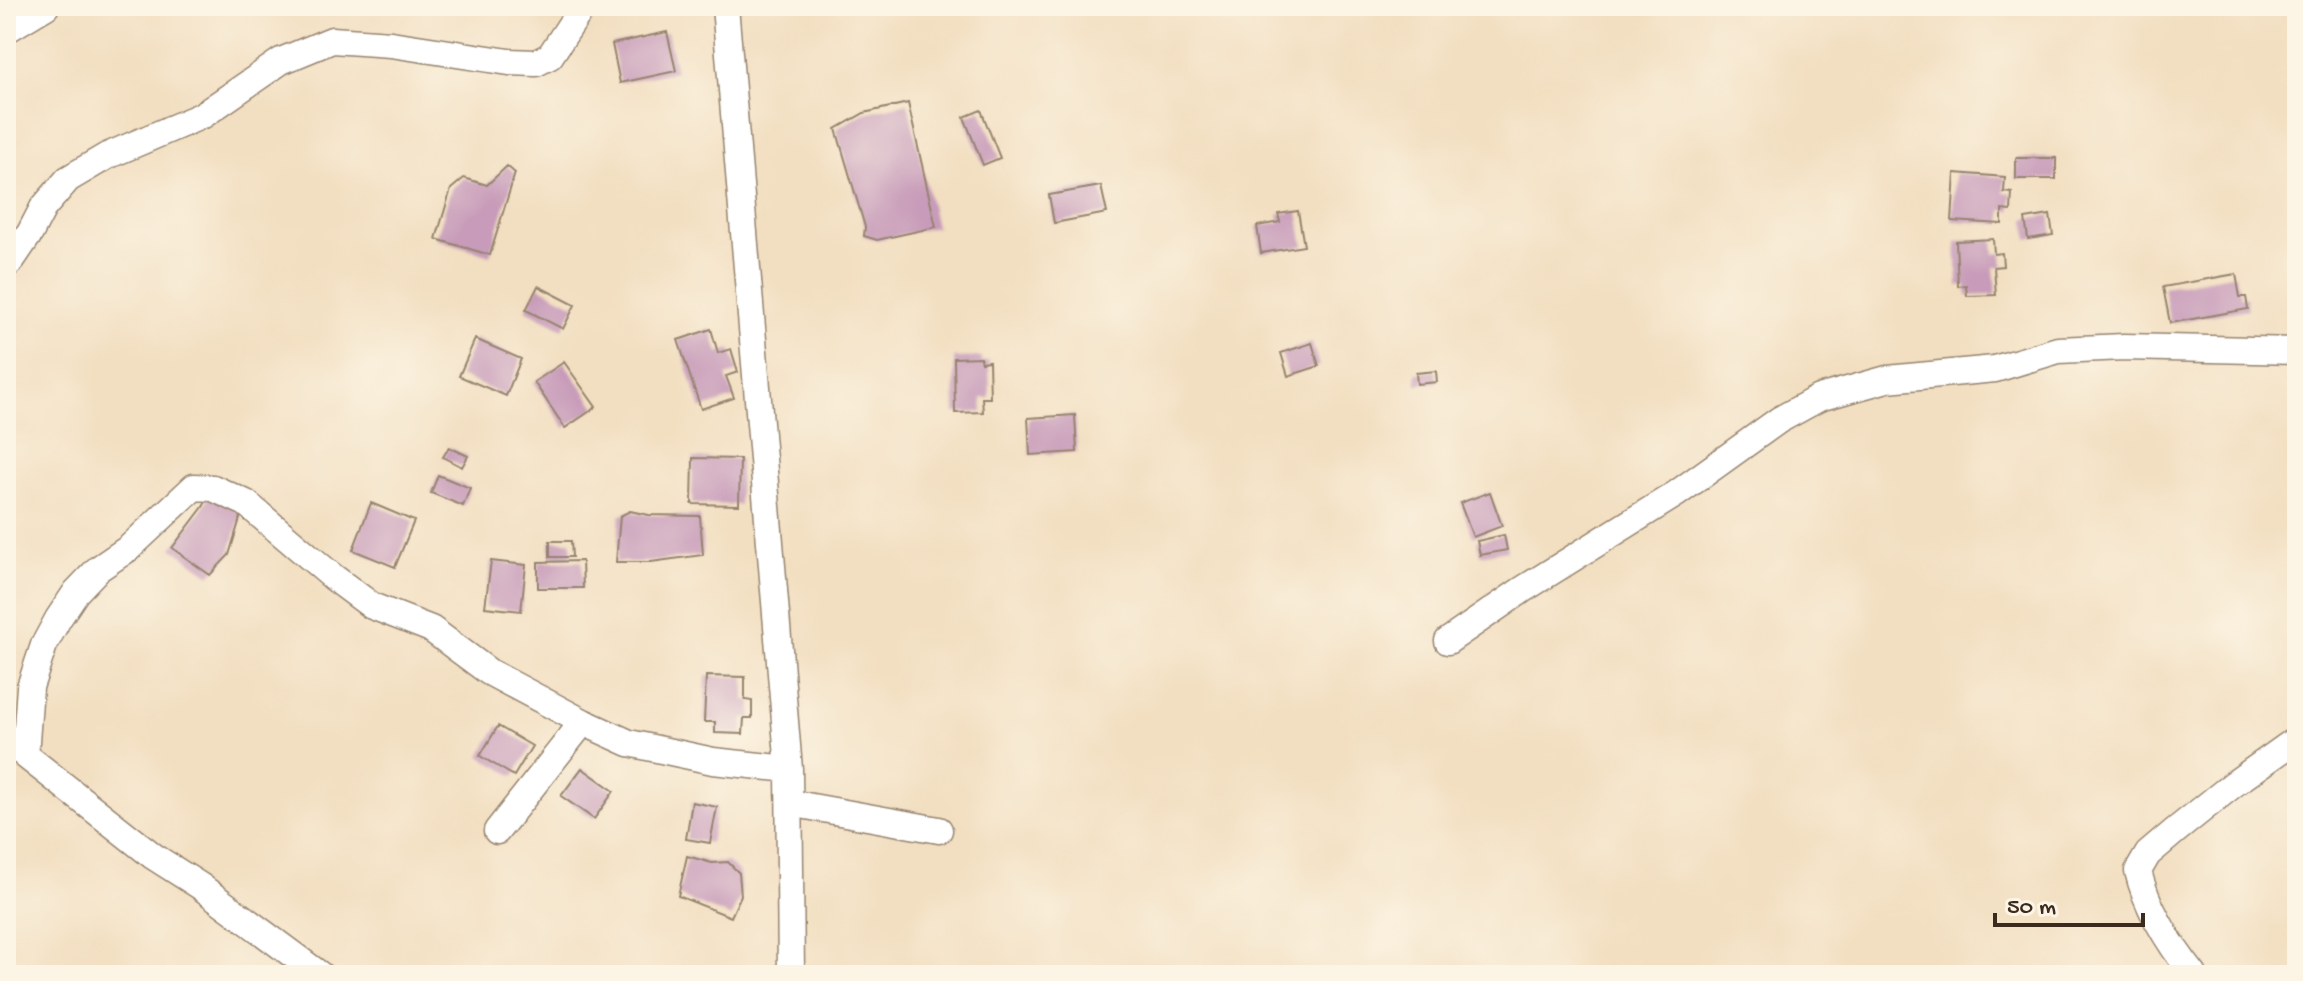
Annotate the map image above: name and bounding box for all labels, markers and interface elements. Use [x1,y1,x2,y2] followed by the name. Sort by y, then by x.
[1995,877,2143,927] scale bar
[2007,894,2056,923] text: 50 m

